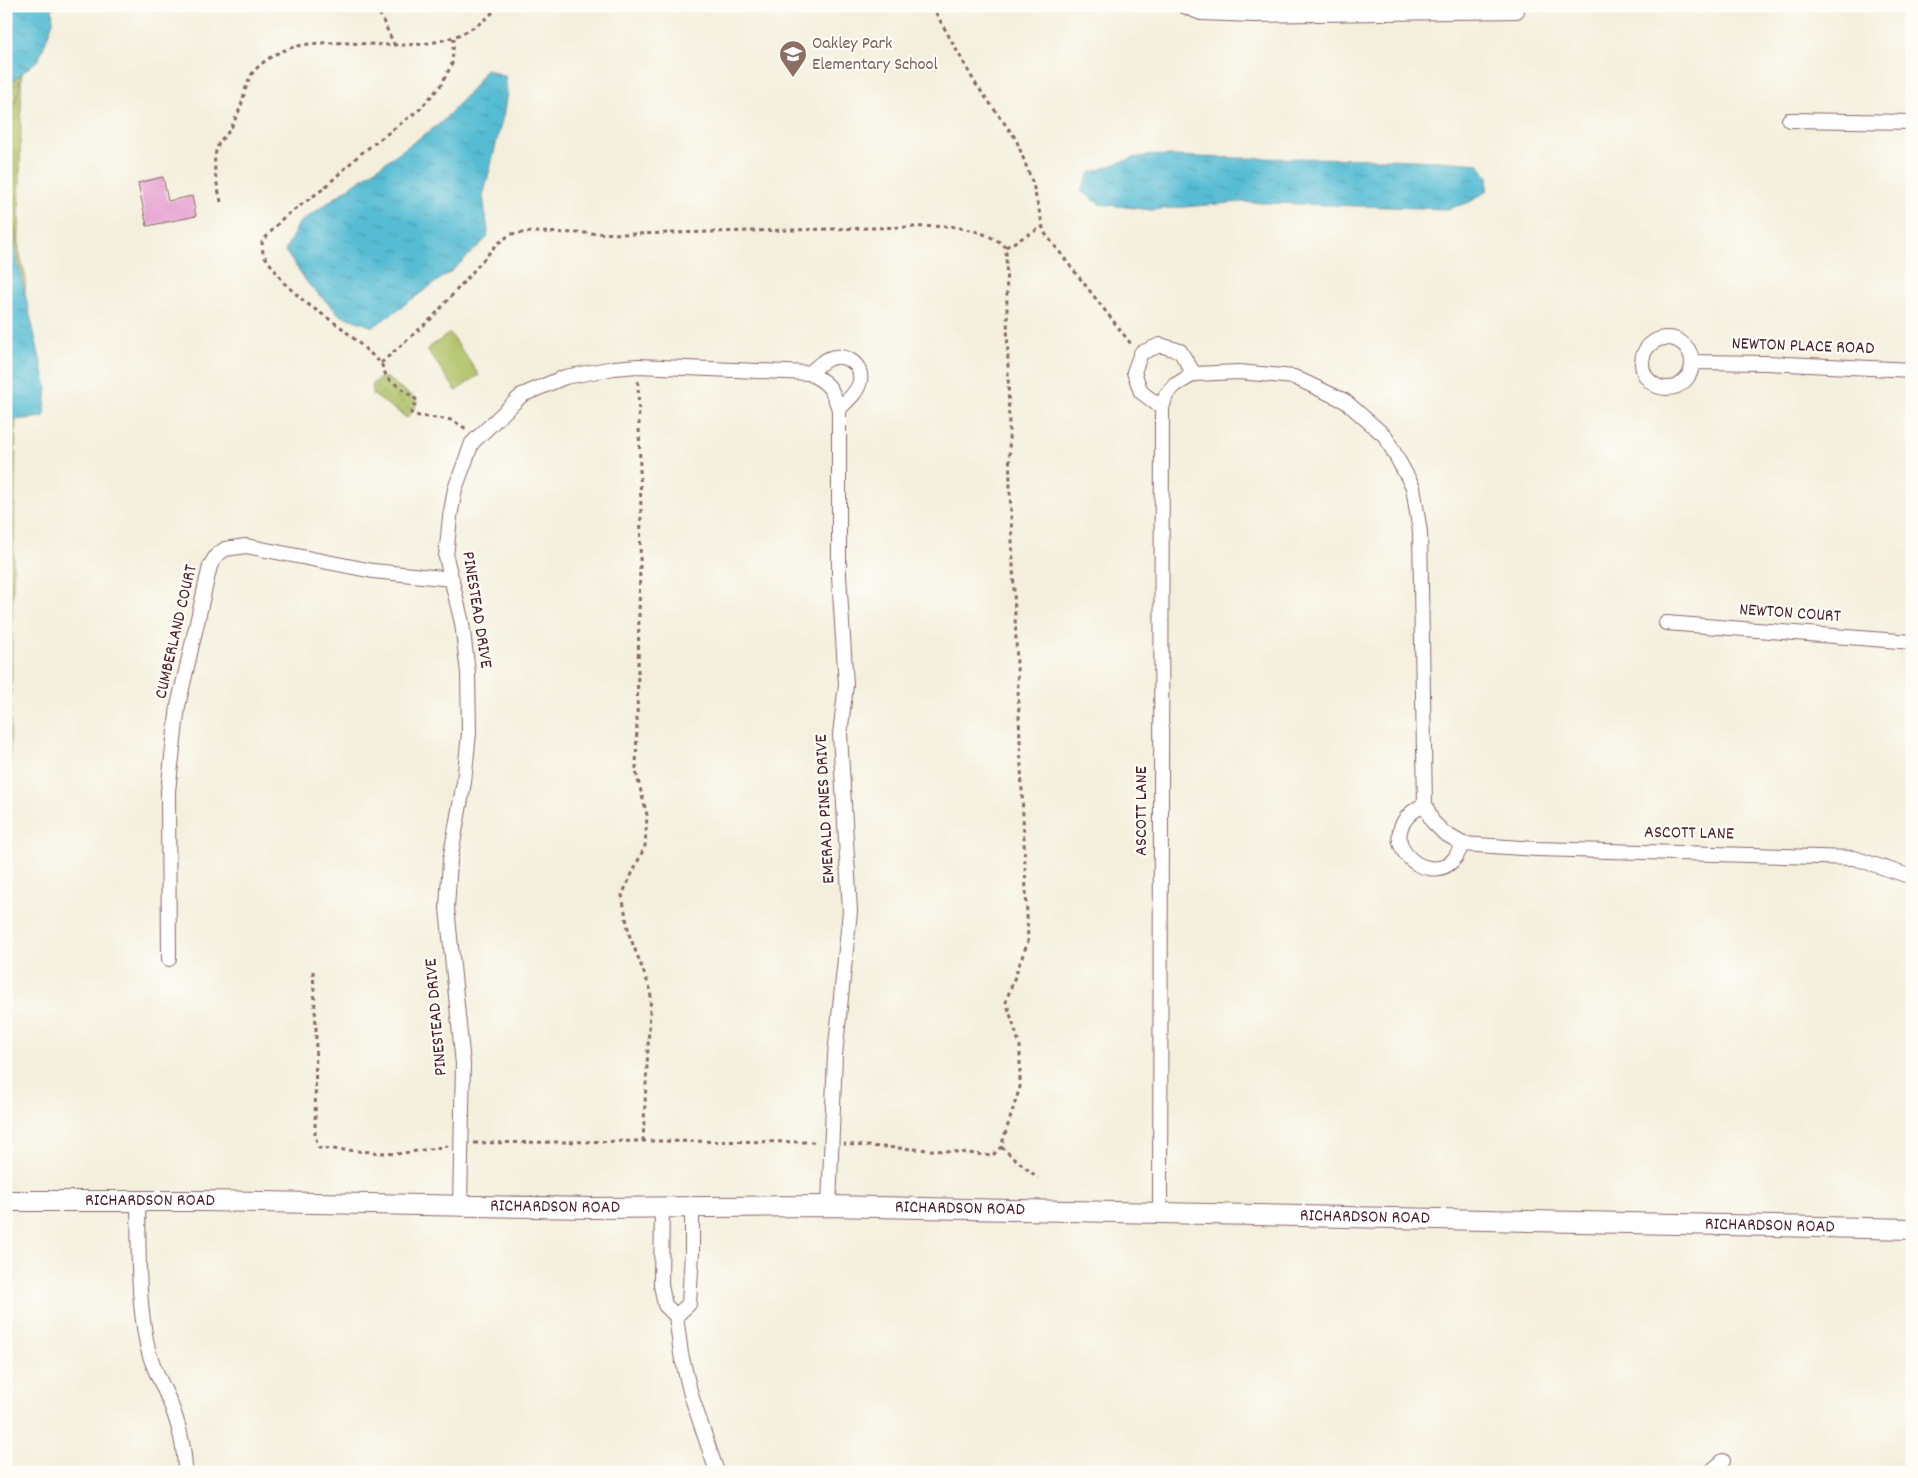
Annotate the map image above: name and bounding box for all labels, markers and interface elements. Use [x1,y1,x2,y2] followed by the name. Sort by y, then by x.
[812,32,939,78] place label: Oakley Park Elementary School
[778,39,808,78] school or university icon: Oakley Park Elementary School
[1731,332,1875,362] street label: NEWTON PLACE ROAD
[454,550,498,670] street label: PINESTEAD DRIVE
[149,562,205,702] street label: CUMBERLAND COURT
[1738,598,1842,630] street label: NEWTON COURT
[810,734,842,884] street label: EMERALD PINES DRIVE
[1130,766,1155,856] street label: ASCOTT LANE
[1644,821,1734,847] street label: ASCOTT LANE
[419,957,455,1077] street label: PINESTEAD DRIVE
[85,1189,215,1214] street label: RICHARDSON ROAD
[490,1194,620,1221] street label: RICHARDSON ROAD
[895,1195,1025,1223] street label: RICHARDSON ROAD
[1300,1204,1430,1231] street label: RICHARDSON ROAD
[1704,1212,1835,1240] street label: RICHARDSON ROAD

